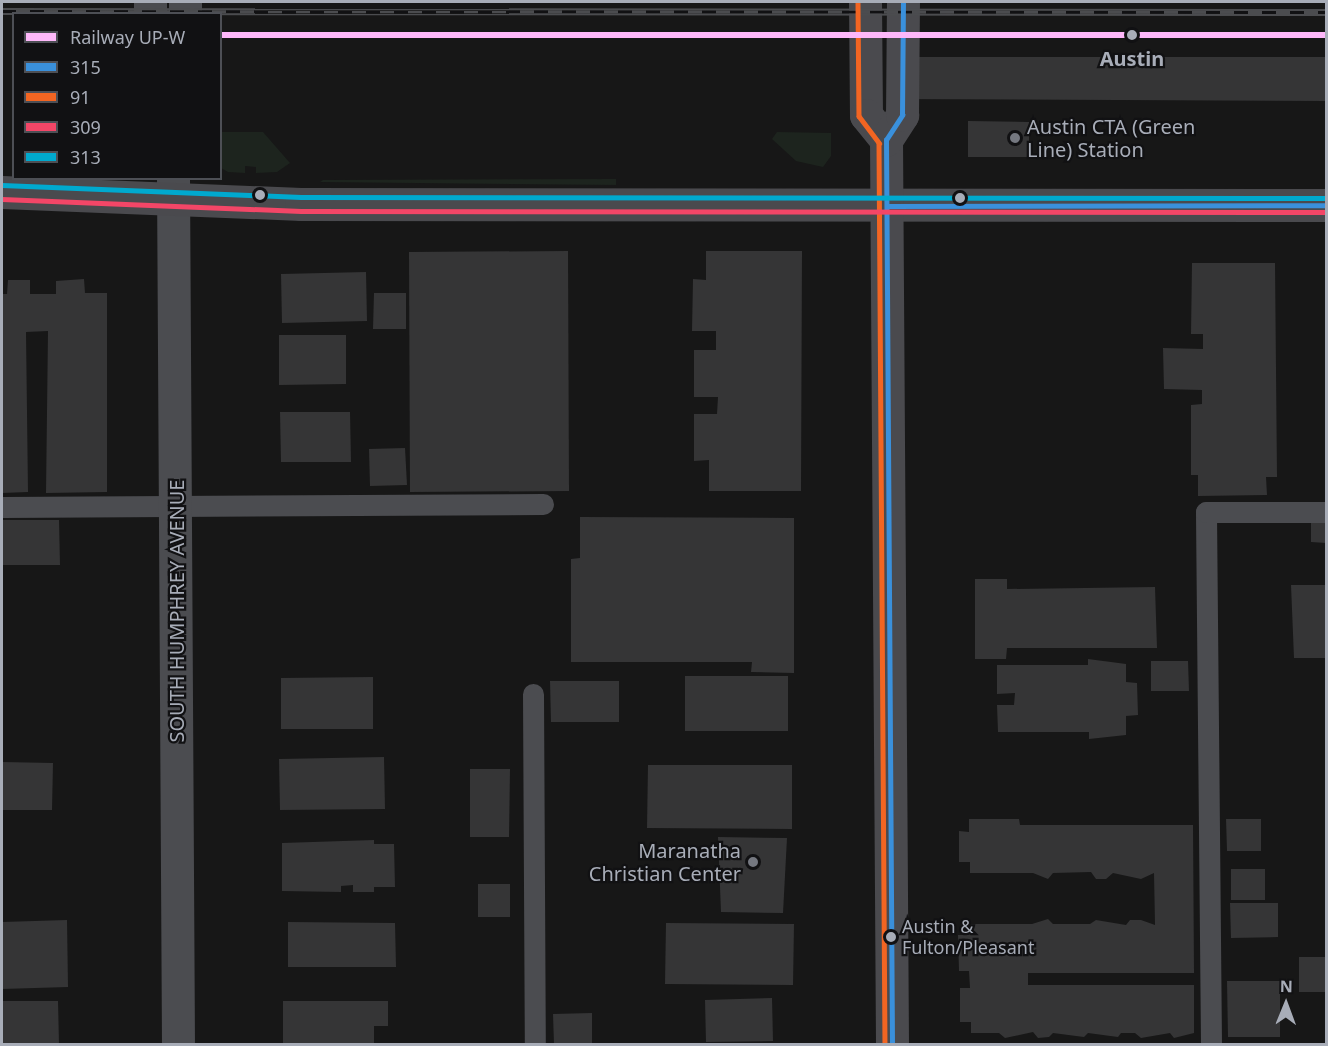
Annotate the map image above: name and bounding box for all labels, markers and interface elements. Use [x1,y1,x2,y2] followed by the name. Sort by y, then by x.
[12,12,222,180] legend
[70,25,185,49] text: Railway UP-W
[1123,26,1141,44] marker: Austin
[1100,46,1164,70] place label: Austin
[70,55,101,79] text: 315
[70,85,91,109] text: 91
[1027,114,1195,161] place label: Austin CTA (Green Line) Station
[70,115,101,139] text: 309
[1008,131,1022,145] marker: Austin CTA (Green Line) Station
[70,145,101,169] text: 313
[254,189,266,201] unlabelled marker
[954,192,966,204] unlabelled marker
[164,480,188,742] street label: SOUTH HUMPHREY AVENUE
[589,838,741,885] place label: Maranatha Christian Center
[746,855,760,869] marker: Maranatha Christian Center
[902,916,1034,958] place label: Austin & Fulton/Pleasant
[885,931,897,943] marker: Austin & Fulton/Pleasant
[1256,974,1316,1034] north arrow
[1280,975,1293,997] text: N

